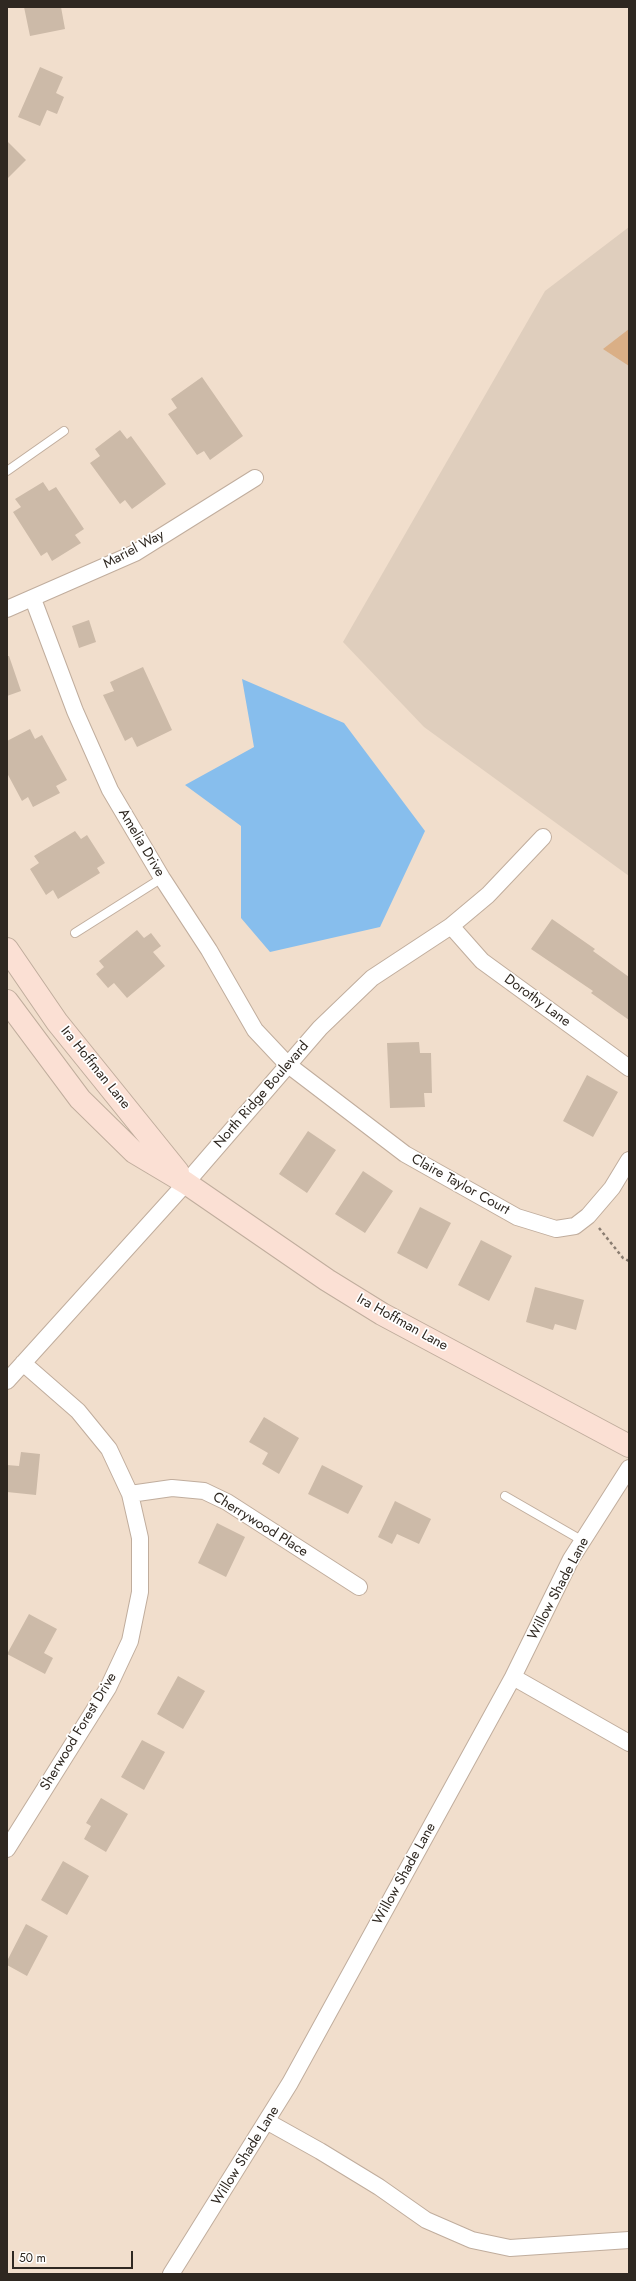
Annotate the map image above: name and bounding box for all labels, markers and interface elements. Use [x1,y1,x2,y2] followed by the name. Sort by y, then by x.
[101,527,167,573] street label: Mariel Way
[114,806,168,880] street label: Amelia Drive
[501,971,573,1031] street label: Dorothy Lane
[56,1023,134,1113] street label: Ira Hoffman Lane
[211,1038,313,1152] street label: North Ridge Boulevard
[408,1151,512,1219] street label: Claire Taylor Court
[353,1291,451,1355] street label: Ira Hoffman Lane
[209,1489,311,1561] street label: Cherrywood Place
[525,1535,593,1643] street label: Willow Shade Lane
[37,1670,121,1794] street label: Sherwood Forest Drive
[370,1820,440,1928] street label: Willow Shade Lane
[209,2103,283,2209] street label: Willow Shade Lane
[14,2243,135,2269] scale bar
[19,2249,46,2267] text: 50 m

